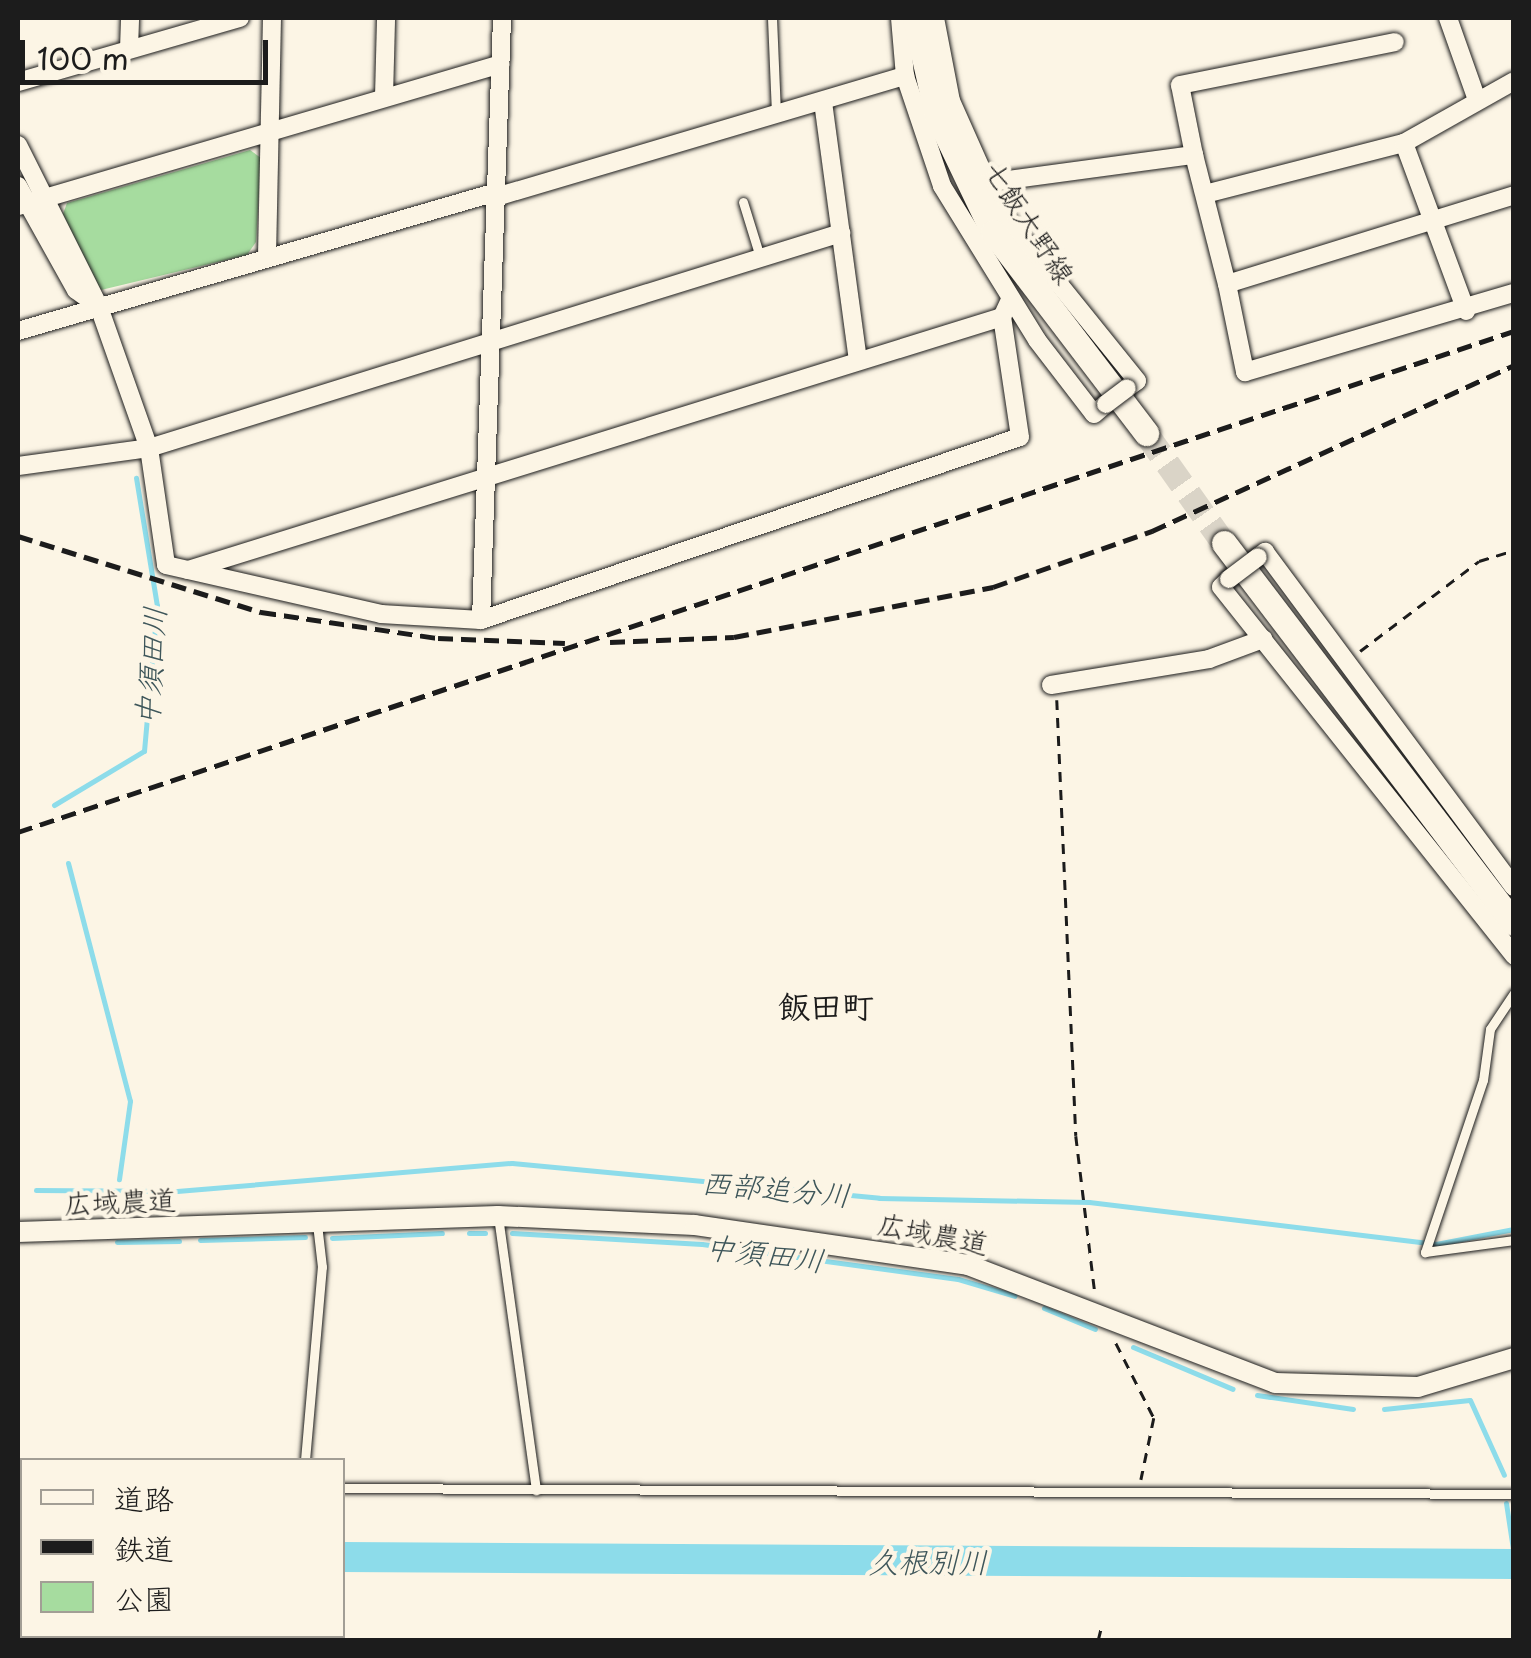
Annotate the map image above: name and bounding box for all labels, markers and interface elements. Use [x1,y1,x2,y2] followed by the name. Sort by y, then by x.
[25,20,272,82] scale bar
[37,35,129,80] text: 100 m
[978,154,1082,290] street label: 七飯大野線
[128,605,172,727] water label: 中須田川
[778,986,874,1024] district label: 飯田町
[700,1164,852,1212] water label: 西部追分川
[63,1182,177,1220] street label: 広域農道
[875,1206,991,1260] street label: 広域農道
[703,1228,827,1278] water label: 中須田川
[20,1458,345,1638] legend
[114,1475,174,1520] text: 道路
[114,1525,174,1570] text: 鉄道
[868,1543,988,1579] water label: 久根別川
[114,1575,174,1620] text: 公園

